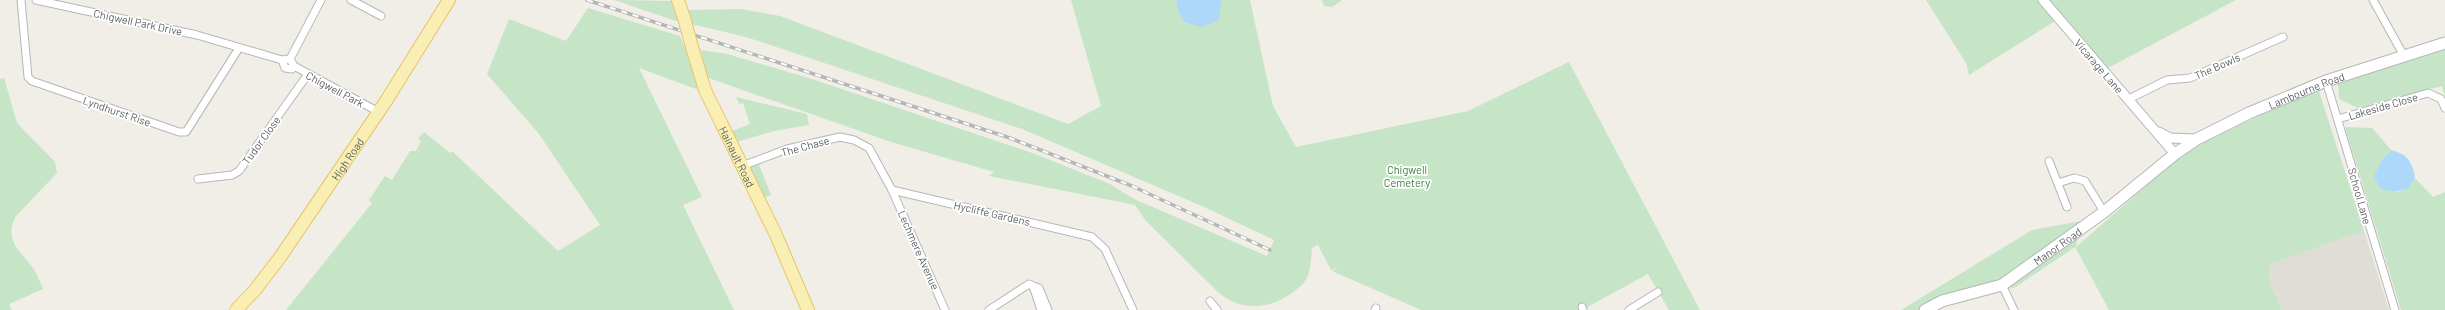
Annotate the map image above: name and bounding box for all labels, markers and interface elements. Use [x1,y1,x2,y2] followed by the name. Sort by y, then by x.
[92,6,184,38] street label: Chigwell Park Drive
[2072,36,2126,96] street label: Vicarage Lane
[2192,50,2242,82] street label: The Bowls
[304,68,367,110] street label: Chigwell Park
[2266,69,2346,111] street label: Lambourne Road
[2347,90,2419,122] street label: Lakeside Close
[81,93,153,129] street label: Lyndhurst Rise
[239,113,283,167] street label: Tudor Close
[717,124,758,189] street label: Hainault Road
[779,133,831,159] street label: The Chase
[328,135,366,182] street label: High Road
[1384,163,1430,189] park label: Chigwell Cemetery
[2346,166,2374,226] street label: School Lane
[953,198,1031,228] street label: Hycliffe Gardens
[896,208,942,292] street label: Lechmere Avenue
[2031,224,2084,267] street label: Manor Road

